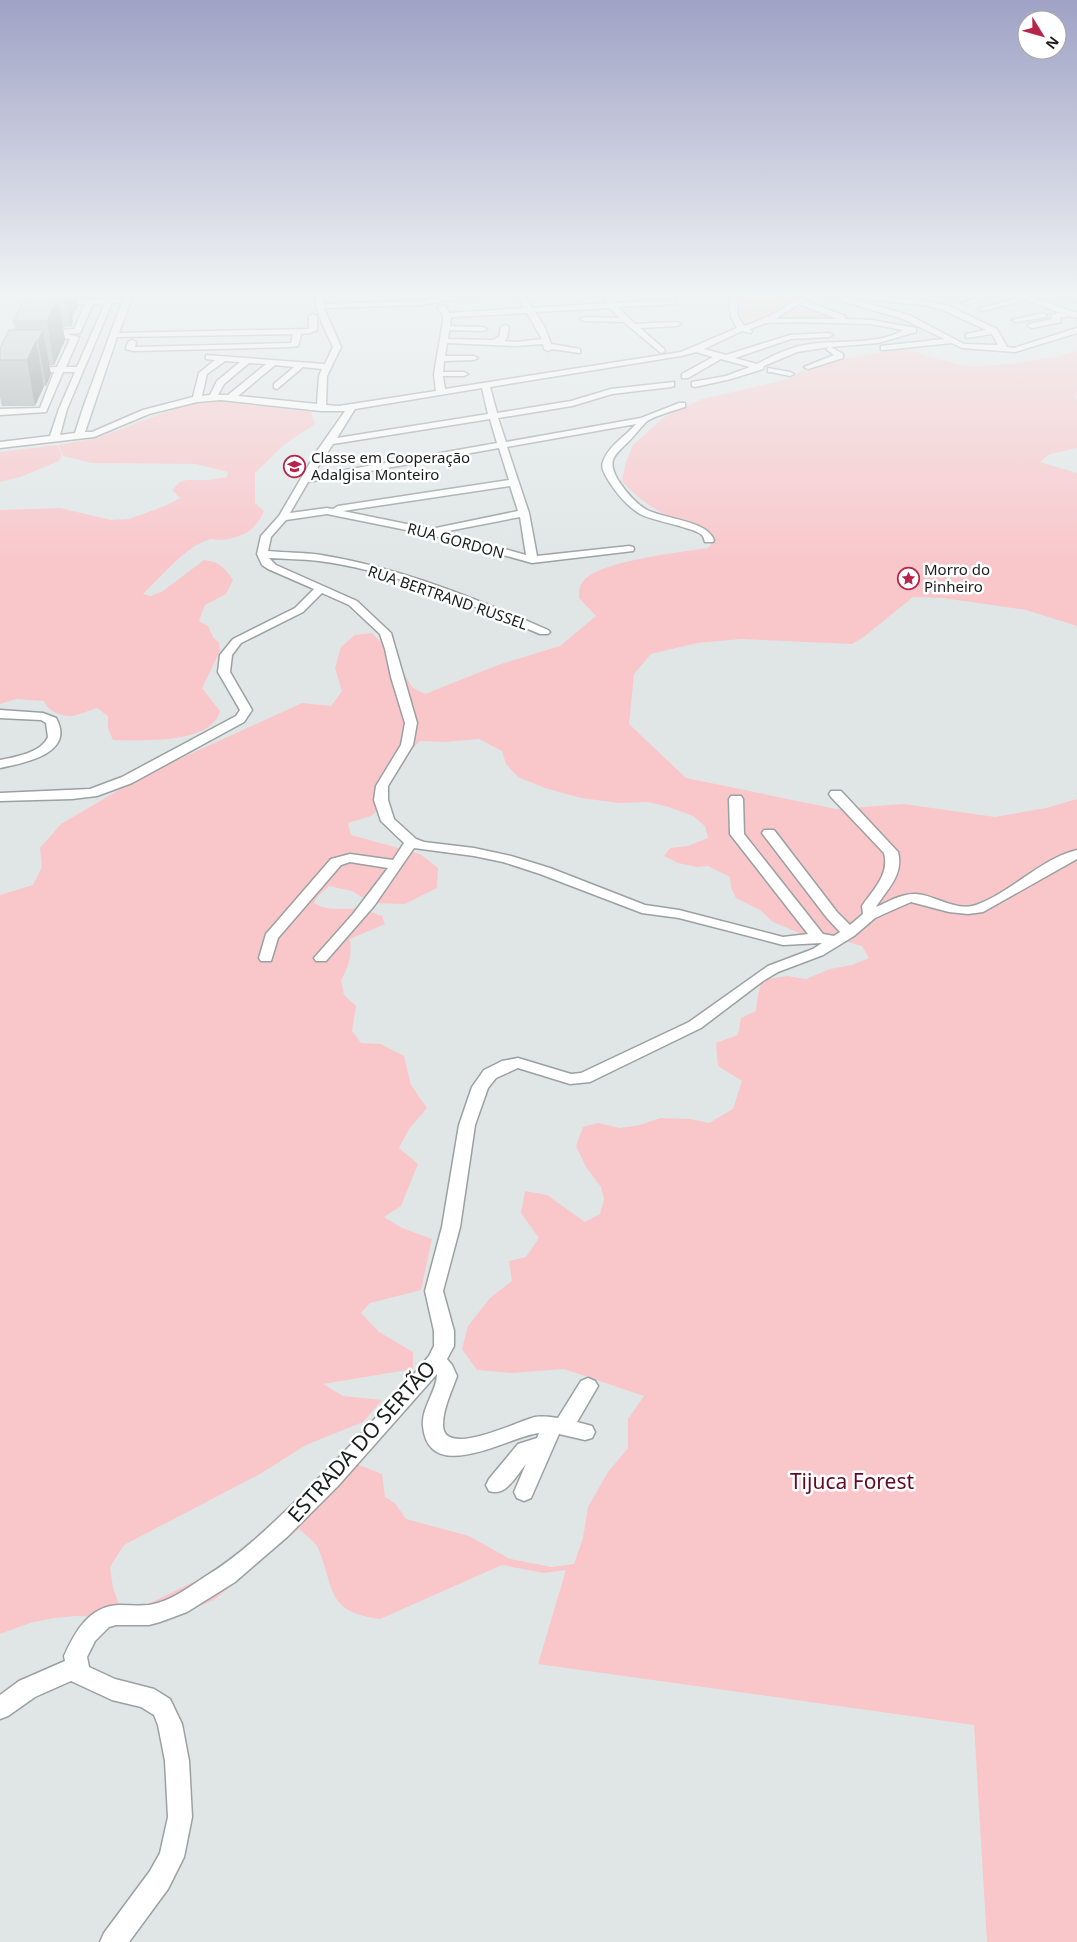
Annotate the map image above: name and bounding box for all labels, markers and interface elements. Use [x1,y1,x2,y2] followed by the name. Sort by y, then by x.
[1017,10,1067,60] north arrow
[1042,33,1064,53] text: N
[311,447,470,484] place label: Classe em Cooperação Adalgisa Monteiro
[283,454,307,478] school or university icon: Classe em Cooperação Adalgisa Monteiro
[405,517,507,563] street label: RUA GORDON
[924,559,990,596] place label: Morro do Pinheiro
[366,560,531,634] street label: RUA BERTRAND RUSSEL
[896,566,920,590] place icon: Morro do Pinheiro
[281,1354,441,1528] street label: ESTRADA DO SERTÃO
[790,1467,914,1495] park label: Tijuca Forest

